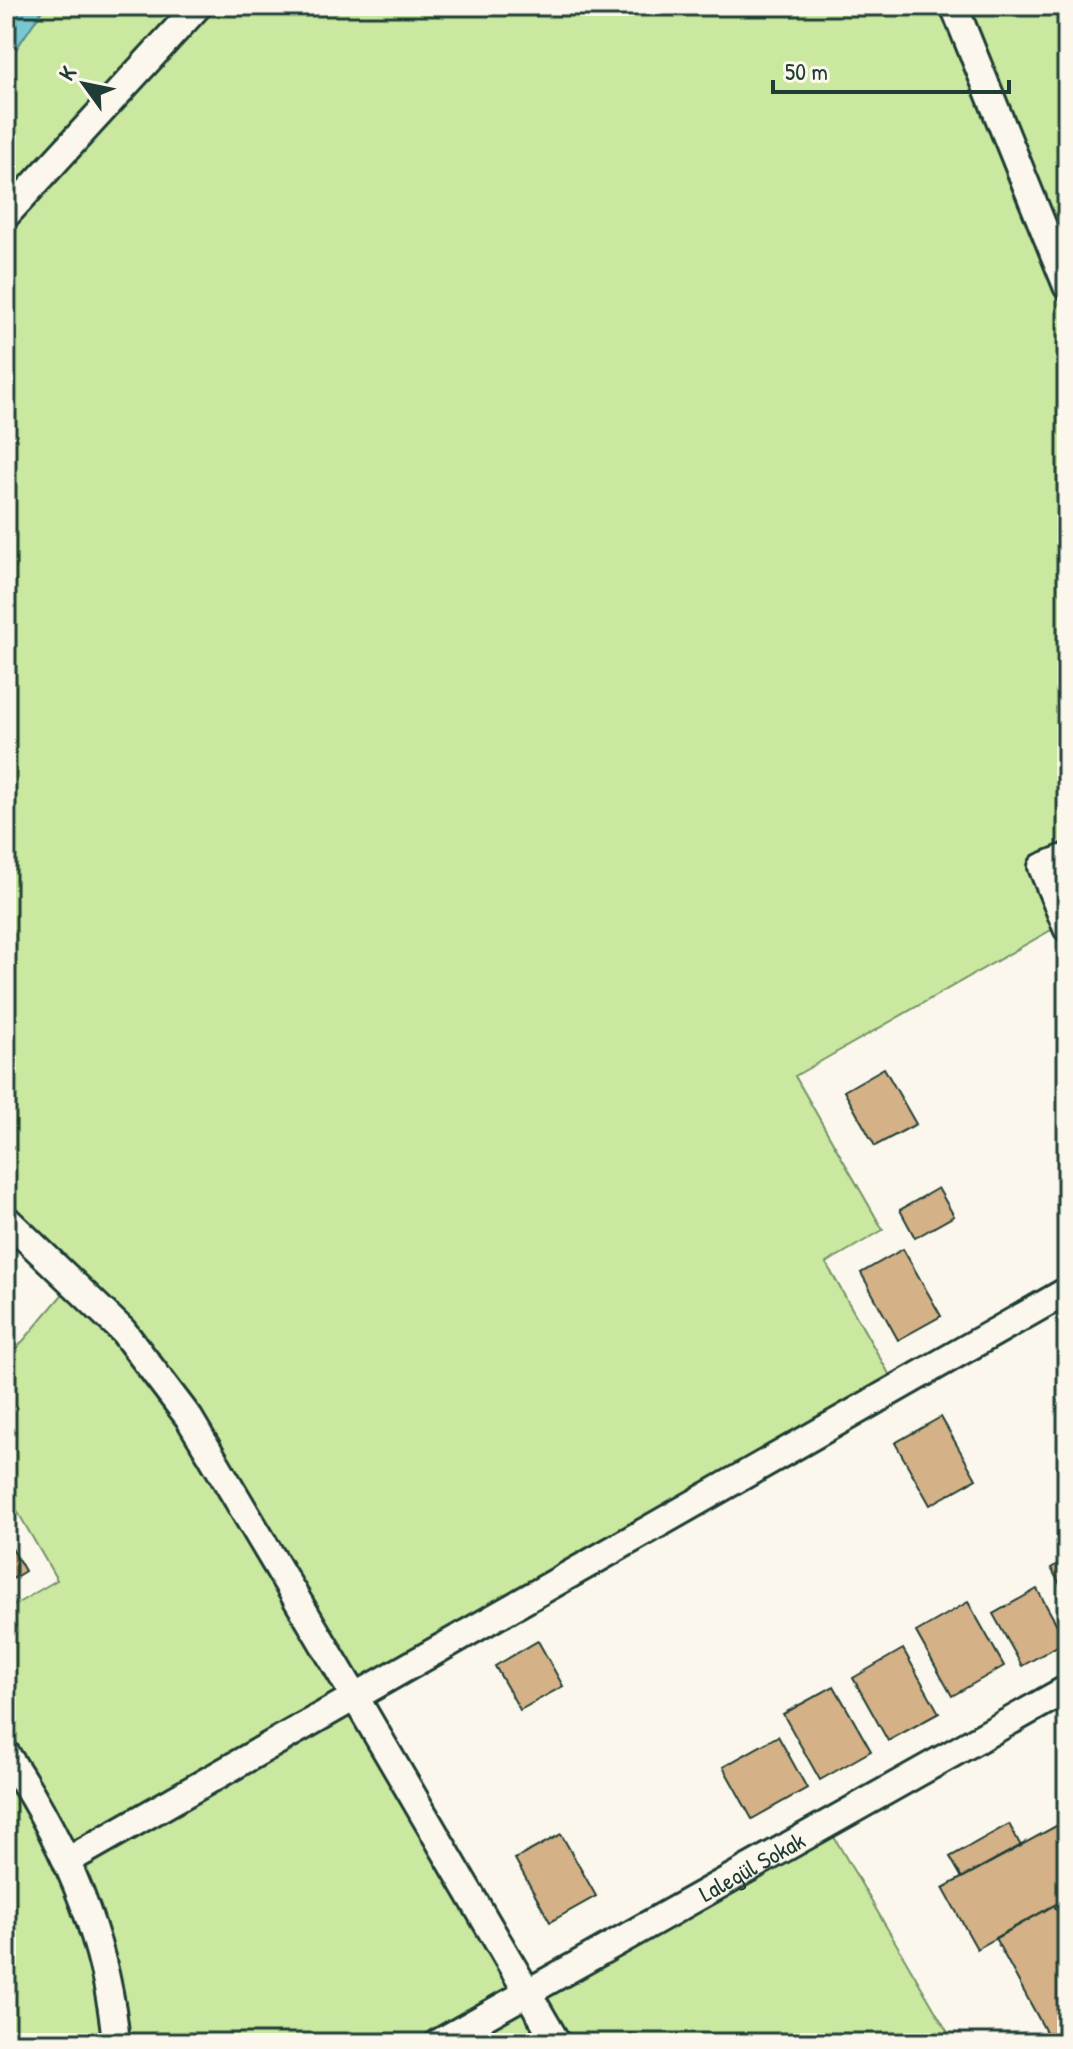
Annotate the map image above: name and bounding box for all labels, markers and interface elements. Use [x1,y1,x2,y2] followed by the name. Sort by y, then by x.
[44,44,124,124] north arrow
[773,44,1009,94] scale bar
[785,55,828,87] text: 50 m
[52,60,83,86] text: K
[693,1824,810,1909] street label: Lalegül Sokak

